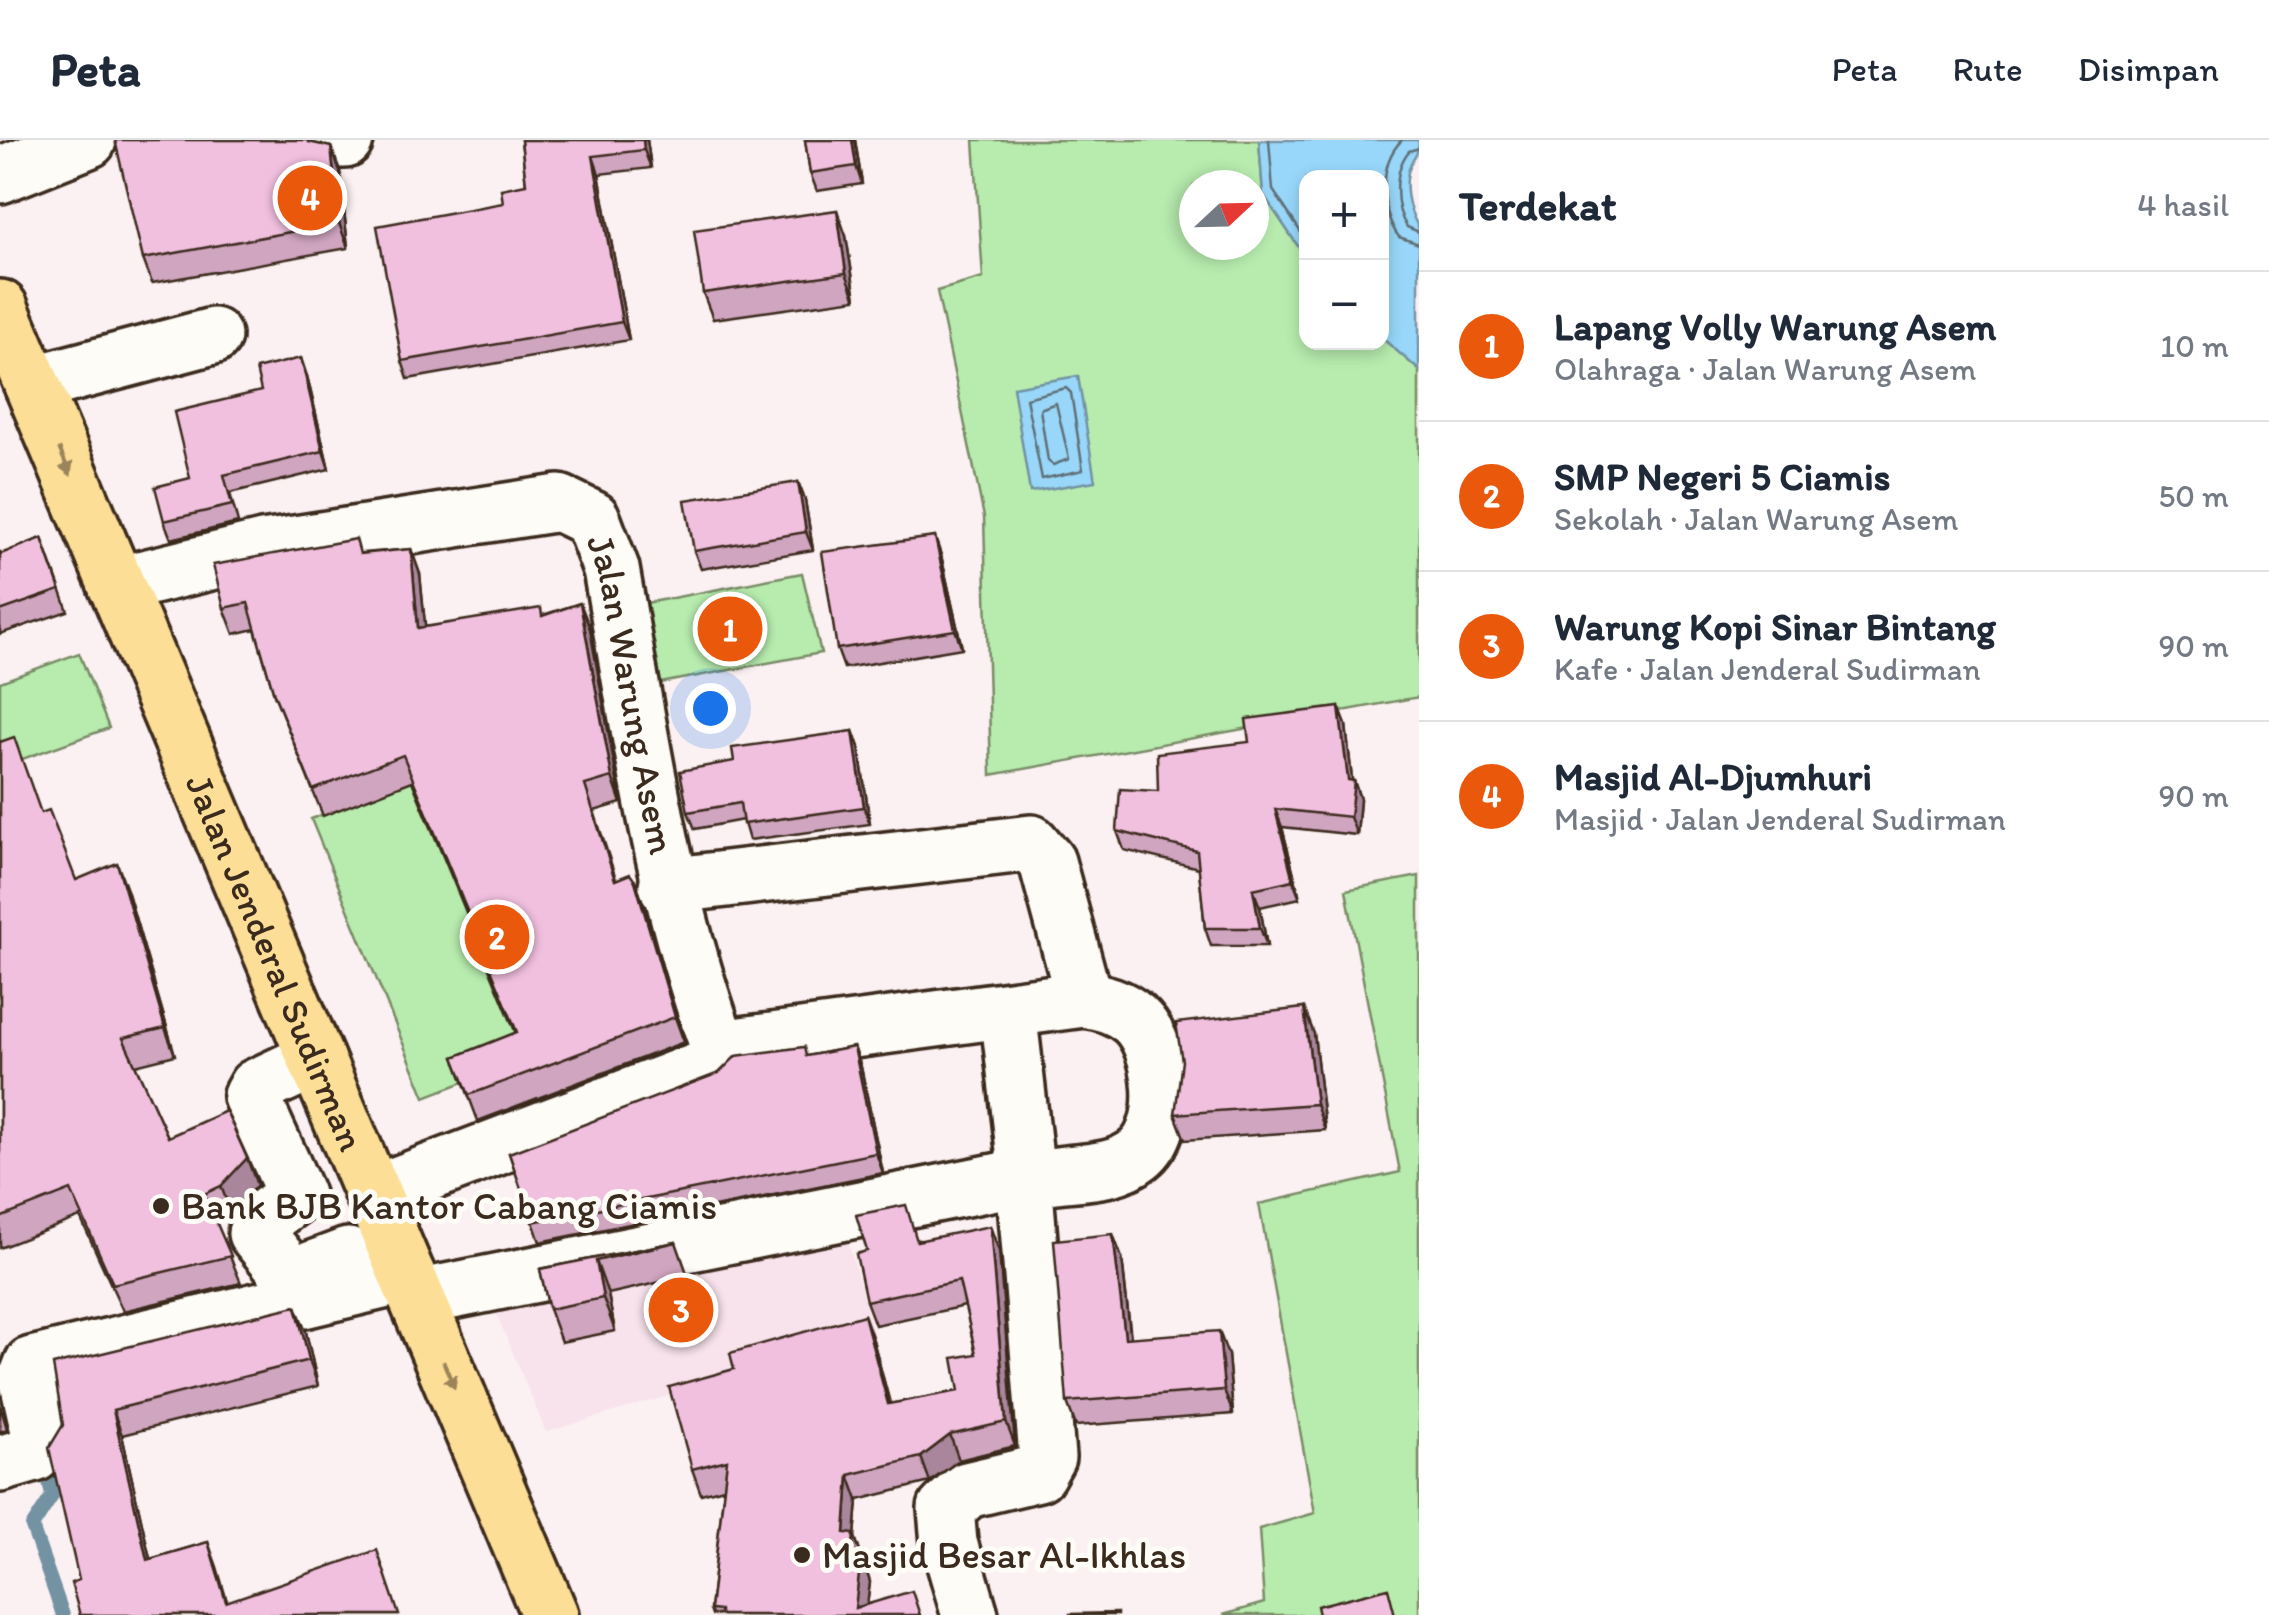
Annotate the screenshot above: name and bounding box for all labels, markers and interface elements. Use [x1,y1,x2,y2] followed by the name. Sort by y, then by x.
[50,40,141,98] text: Peta
[1831,48,1897,90] text: Peta
[1952,48,2023,90] text: Rute
[2078,48,2219,90] text: Disimpan
[278,160,342,236] pin: 4
[1179,170,1269,260] north arrow
[1299,170,1389,350] map controls
[1299,170,1389,260] button: +
[1459,180,1617,231] text: Terdekat
[2137,186,2229,224] text: 4 hasil
[1299,260,1389,350] button: −
[1554,304,1996,350] text: Lapang Volly Warung Asem
[1484,327,1499,365] text: 1
[2160,327,2229,365] text: 10 m
[1554,350,1976,388] text: Olahraga · Jalan Warung Asem
[57,447,73,477] one-way arrow
[1554,454,1891,500] text: SMP Negeri 5 Ciamis
[1483,477,1500,515] text: 2
[2158,477,2229,515] text: 50 m
[1554,500,1958,538] text: Sekolah · Jalan Warung Asem
[577,528,686,859] street label: Jalan Warung Asem
[698,592,762,666] pin: 1
[1554,604,1996,650] text: Warung Kopi Sinar Bintang
[1483,627,1500,665] text: 3
[2158,627,2229,665] text: 90 m
[1554,650,1981,688] text: Kafe · Jalan Jenderal Sudirman
[685,683,736,734] your location
[1554,754,1872,800] text: Masjid Al-Djumhuri
[176,767,375,1158] street label: Jalan Jenderal Sudirman
[1482,777,1501,815] text: 4
[2158,777,2229,815] text: 90 m
[1554,800,2006,838] text: Masjid · Jalan Jenderal Sudirman
[464,900,530,974] pin: 2
[181,1183,717,1229] place label: Bank BJB Kantor Cabang Ciamis
[150,1195,172,1217] marker: Bank BJB Kantor Cabang Ciamis
[648,1272,714,1348] pin: 3
[441,1360,457,1389] one-way arrow
[822,1532,1186,1578] place label: Masjid Besar Al-Ikhlas
[791,1544,813,1566] marker: Masjid Besar Al-Ikhlas

